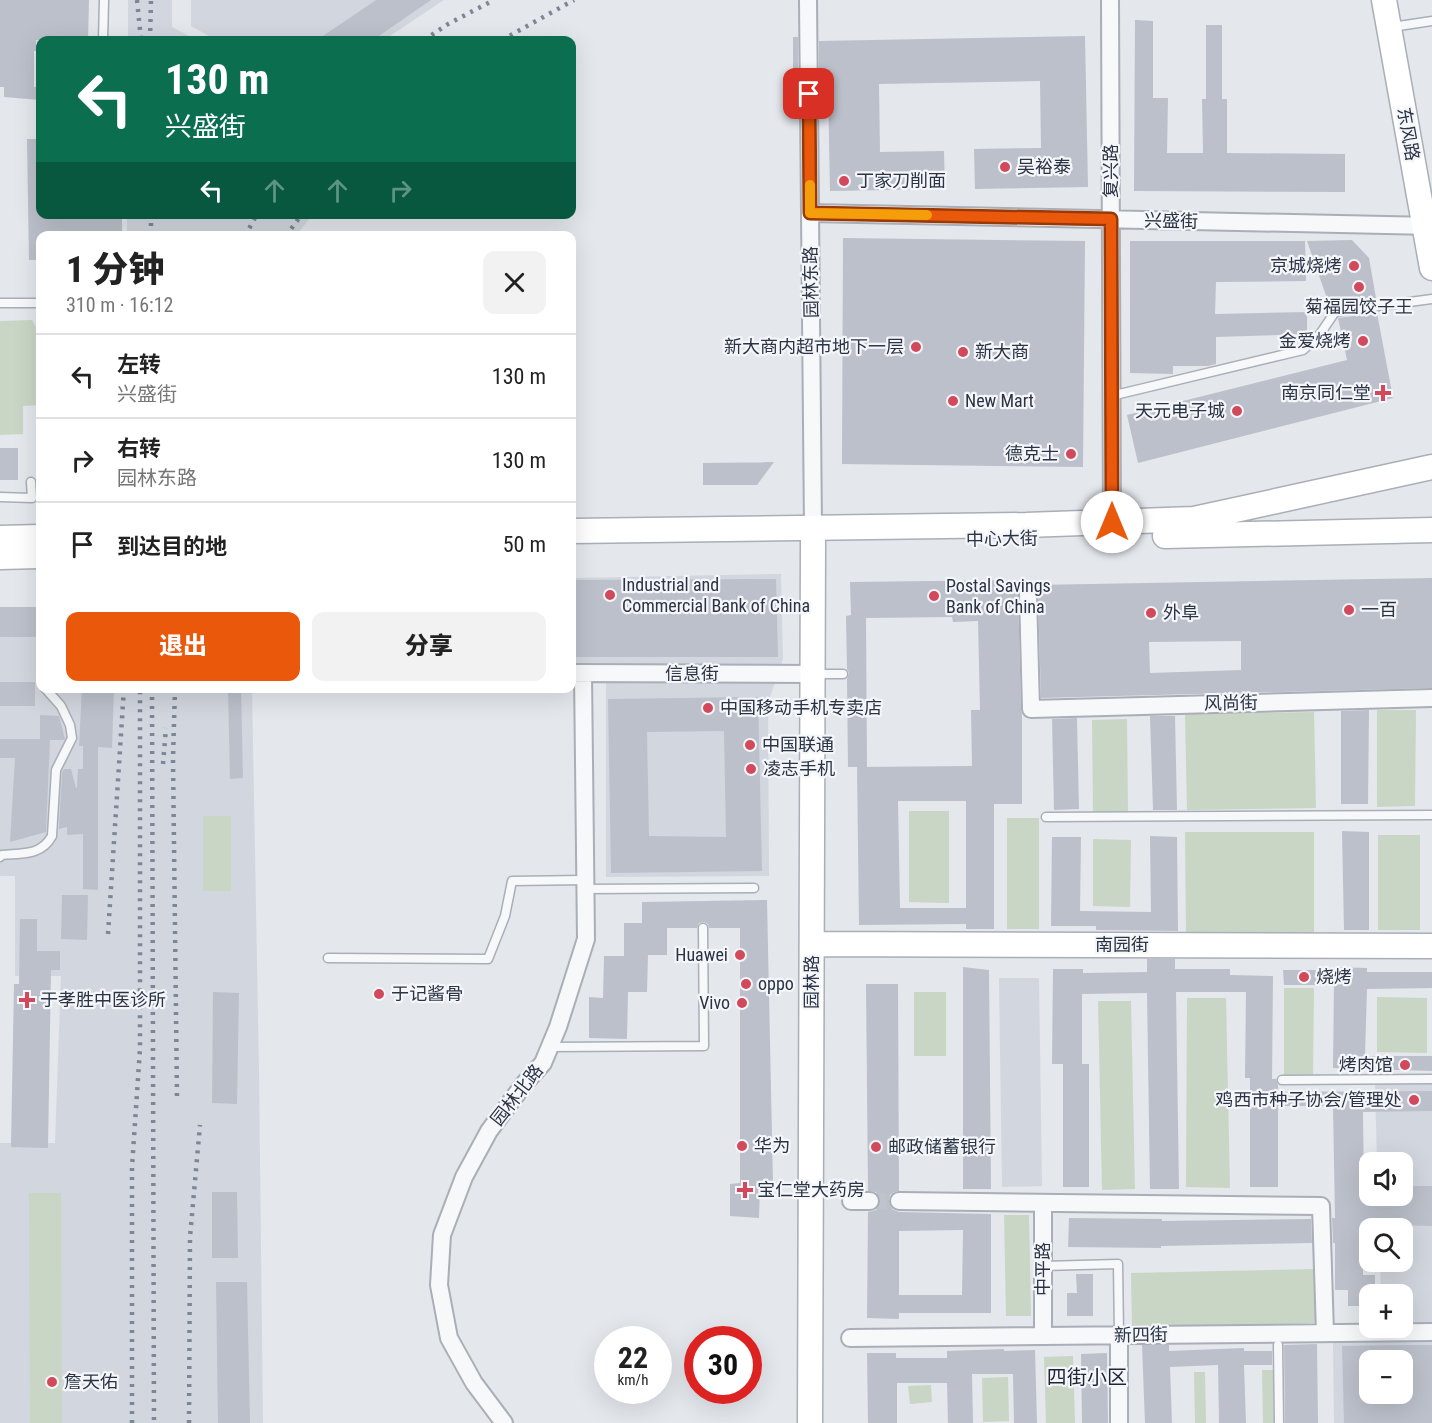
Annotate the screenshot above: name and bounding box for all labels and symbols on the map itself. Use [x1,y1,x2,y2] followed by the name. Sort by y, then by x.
[783,68,834,119] pin
[1393,106,1424,162] street label: 东风路
[1100,144,1121,198] street label: 复兴路
[1017,156,1071,177] place label: 吴裕泰
[998,160,1012,174] marker: 吴裕泰
[856,170,946,191] place label: 丁家刀削面
[837,174,851,188] marker: 丁家刀削面
[1144,210,1198,231] street label: 兴盛街
[799,246,822,318] street label: 园林东路
[1270,255,1342,276] place label: 京城烧烤
[1347,259,1361,273] marker: 京城烧烤
[1352,280,1366,294] marker: 菊福园饺子王
[1305,296,1413,317] place label: 菊福园饺子王
[1279,330,1351,351] place label: 金爱烧烤
[1356,334,1370,348] marker: 金爱烧烤
[724,336,904,357] place label: 新大商内超市地下一层
[909,340,923,354] marker: 新大商内超市地下一层
[975,341,1029,362] place label: 新大商
[956,345,970,359] marker: 新大商
[1281,382,1371,403] place label: 南京同仁堂
[1376,386,1390,400] marker: 南京同仁堂
[965,390,1034,411] place label: New Mart
[946,394,960,408] marker: New Mart
[1135,400,1225,421] place label: 天元电子城
[1230,404,1244,418] marker: 天元电子城
[1005,443,1059,464] place label: 德克士
[1064,447,1078,461] marker: 德克士
[1080,490,1144,554] position arrow
[966,527,1038,550] street label: 中心大街
[622,574,810,616] place label: Industrial and Commercial Bank of China
[946,575,1051,617] place label: Postal Savings Bank of China
[603,588,617,602] marker: Industrial and Commercial Bank of China
[927,589,941,603] marker: Postal Savings Bank of China
[1361,599,1397,620] place label: 一百
[1163,602,1199,623] place label: 外阜
[1342,603,1356,617] marker: 一百
[1144,606,1158,620] marker: 外阜
[665,663,719,684] street label: 信息街
[1204,692,1258,713] street label: 风尚街
[720,697,882,718] place label: 中国移动手机专卖店
[701,701,715,715] marker: 中国移动手机专卖店
[762,734,834,755] place label: 中国联通
[743,738,757,752] marker: 中国联通
[763,758,835,779] place label: 凌志手机
[744,762,758,776] marker: 凌志手机
[1095,934,1149,955] street label: 南园街
[675,944,728,965] place label: Huawei
[733,948,747,962] marker: Huawei
[801,955,822,1009] street label: 园林路
[1316,966,1352,987] place label: 烧烤
[1297,970,1311,984] marker: 烧烤
[758,973,794,994] place label: oppo
[739,977,753,991] marker: oppo
[391,983,463,1004] place label: 于记酱骨
[372,987,386,1001] marker: 于记酱骨
[40,989,166,1010] place label: 于孝胜中医诊所
[18,991,36,1009] marker: 于孝胜中医诊所
[699,992,730,1013] place label: Vivo
[735,996,749,1010] marker: Vivo
[1339,1054,1393,1075] place label: 烤肉馆
[1398,1058,1412,1072] marker: 烤肉馆
[486,1060,547,1130] street label: 园林北路
[1215,1089,1402,1110] place label: 鸡西市种子协会/管理处
[1407,1093,1421,1107] marker: 鸡西市种子协会/管理处
[754,1135,790,1156] place label: 华为
[888,1136,996,1157] place label: 邮政储蓄银行
[735,1139,749,1153] marker: 华为
[869,1140,883,1154] marker: 邮政储蓄银行
[757,1179,865,1200] place label: 宝仁堂大药房
[738,1183,752,1197] marker: 宝仁堂大药房
[1032,1242,1053,1296] street label: 中平路
[1114,1324,1168,1345] street label: 新四街
[684,1326,762,1404] speed limit sign: 30
[1047,1365,1127,1389] district label: 四街小区
[64,1371,118,1392] place label: 詹天佑
[45,1375,59,1389] marker: 詹天佑

